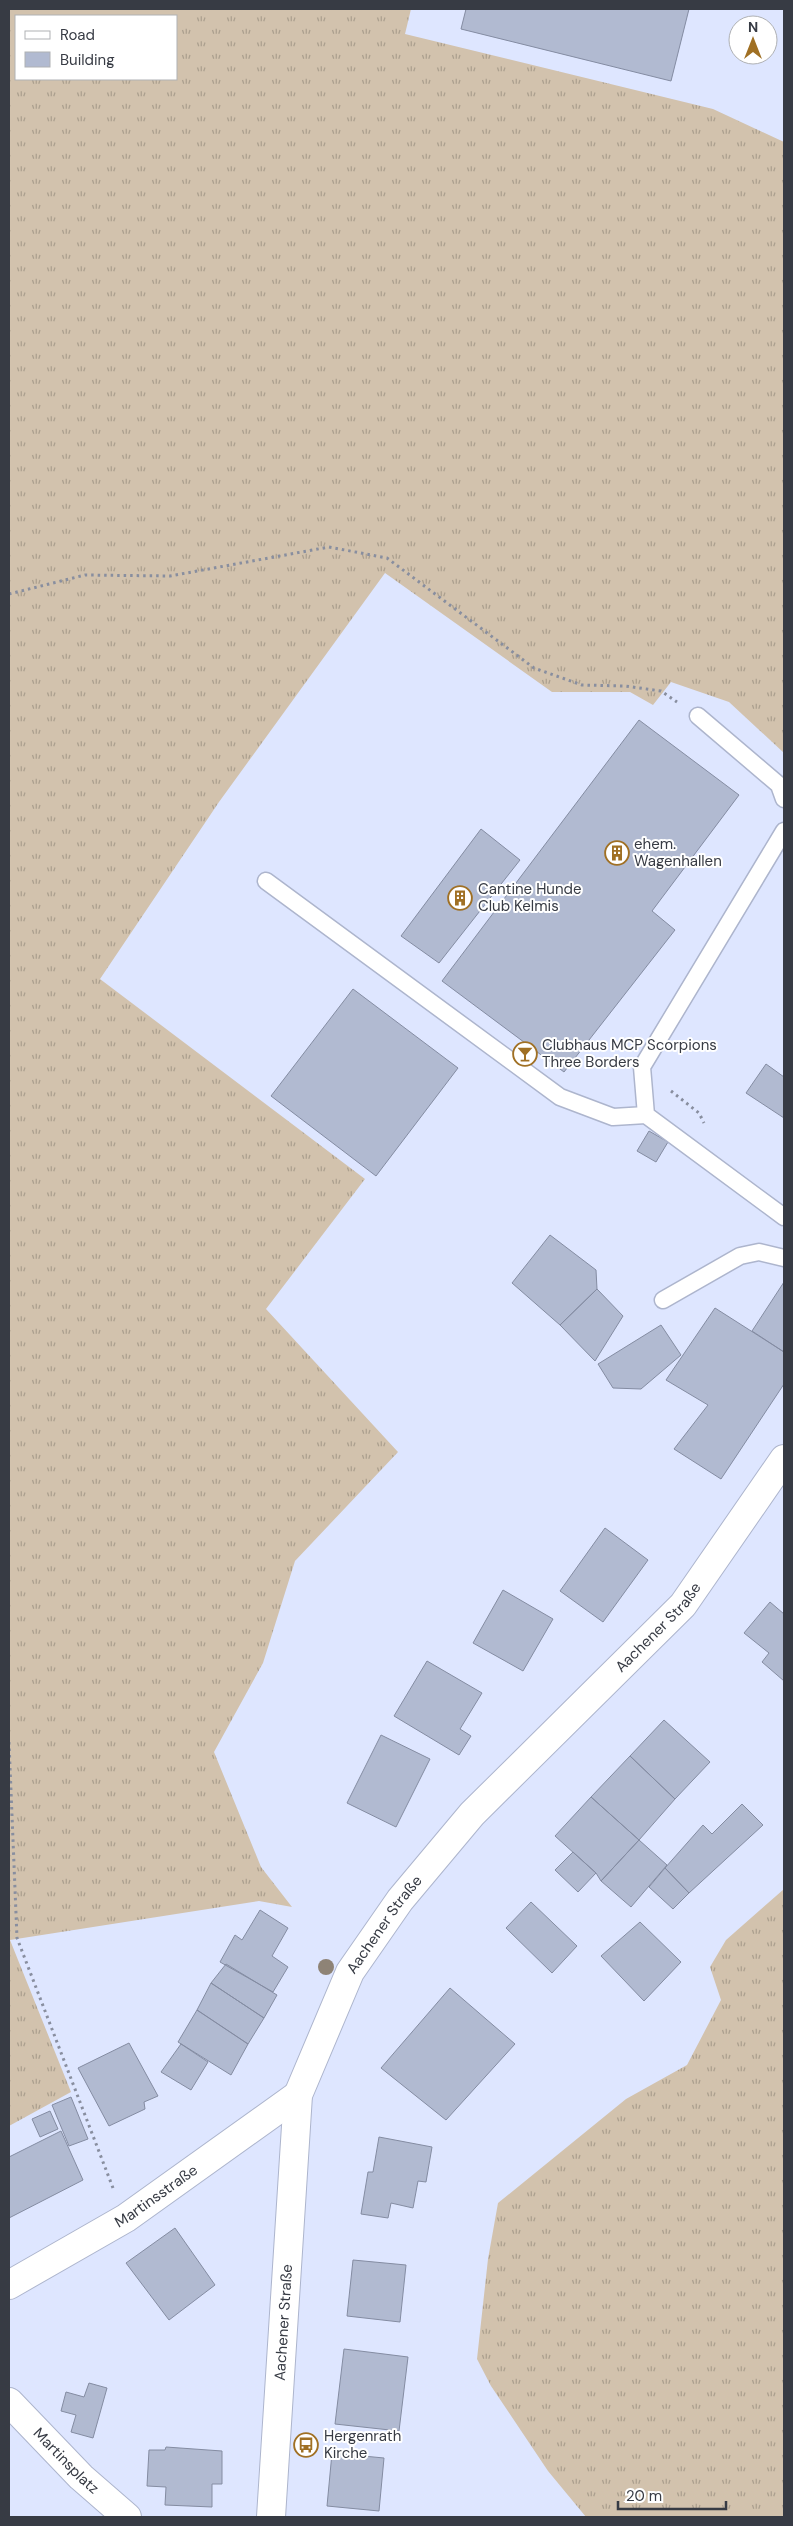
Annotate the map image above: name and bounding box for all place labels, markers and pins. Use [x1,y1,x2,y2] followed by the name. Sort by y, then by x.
[634,834,722,871] place label: ehem. Wagenhallen
[604,840,630,866] building icon: ehem. Wagenhallen
[478,879,581,916] place label: Cantine Hunde Club Kelmis
[447,885,473,911] building icon: Cantine Hunde Club Kelmis
[542,1035,717,1072] place label: Clubhaus MCP Scorpions Three Borders
[512,1041,538,1067] bar icon: Clubhaus MCP Scorpions Three Borders
[324,2426,401,2463] place label: Hergenrath Kirche
[293,2432,319,2458] bus stop icon: Hergenrath Kirche

